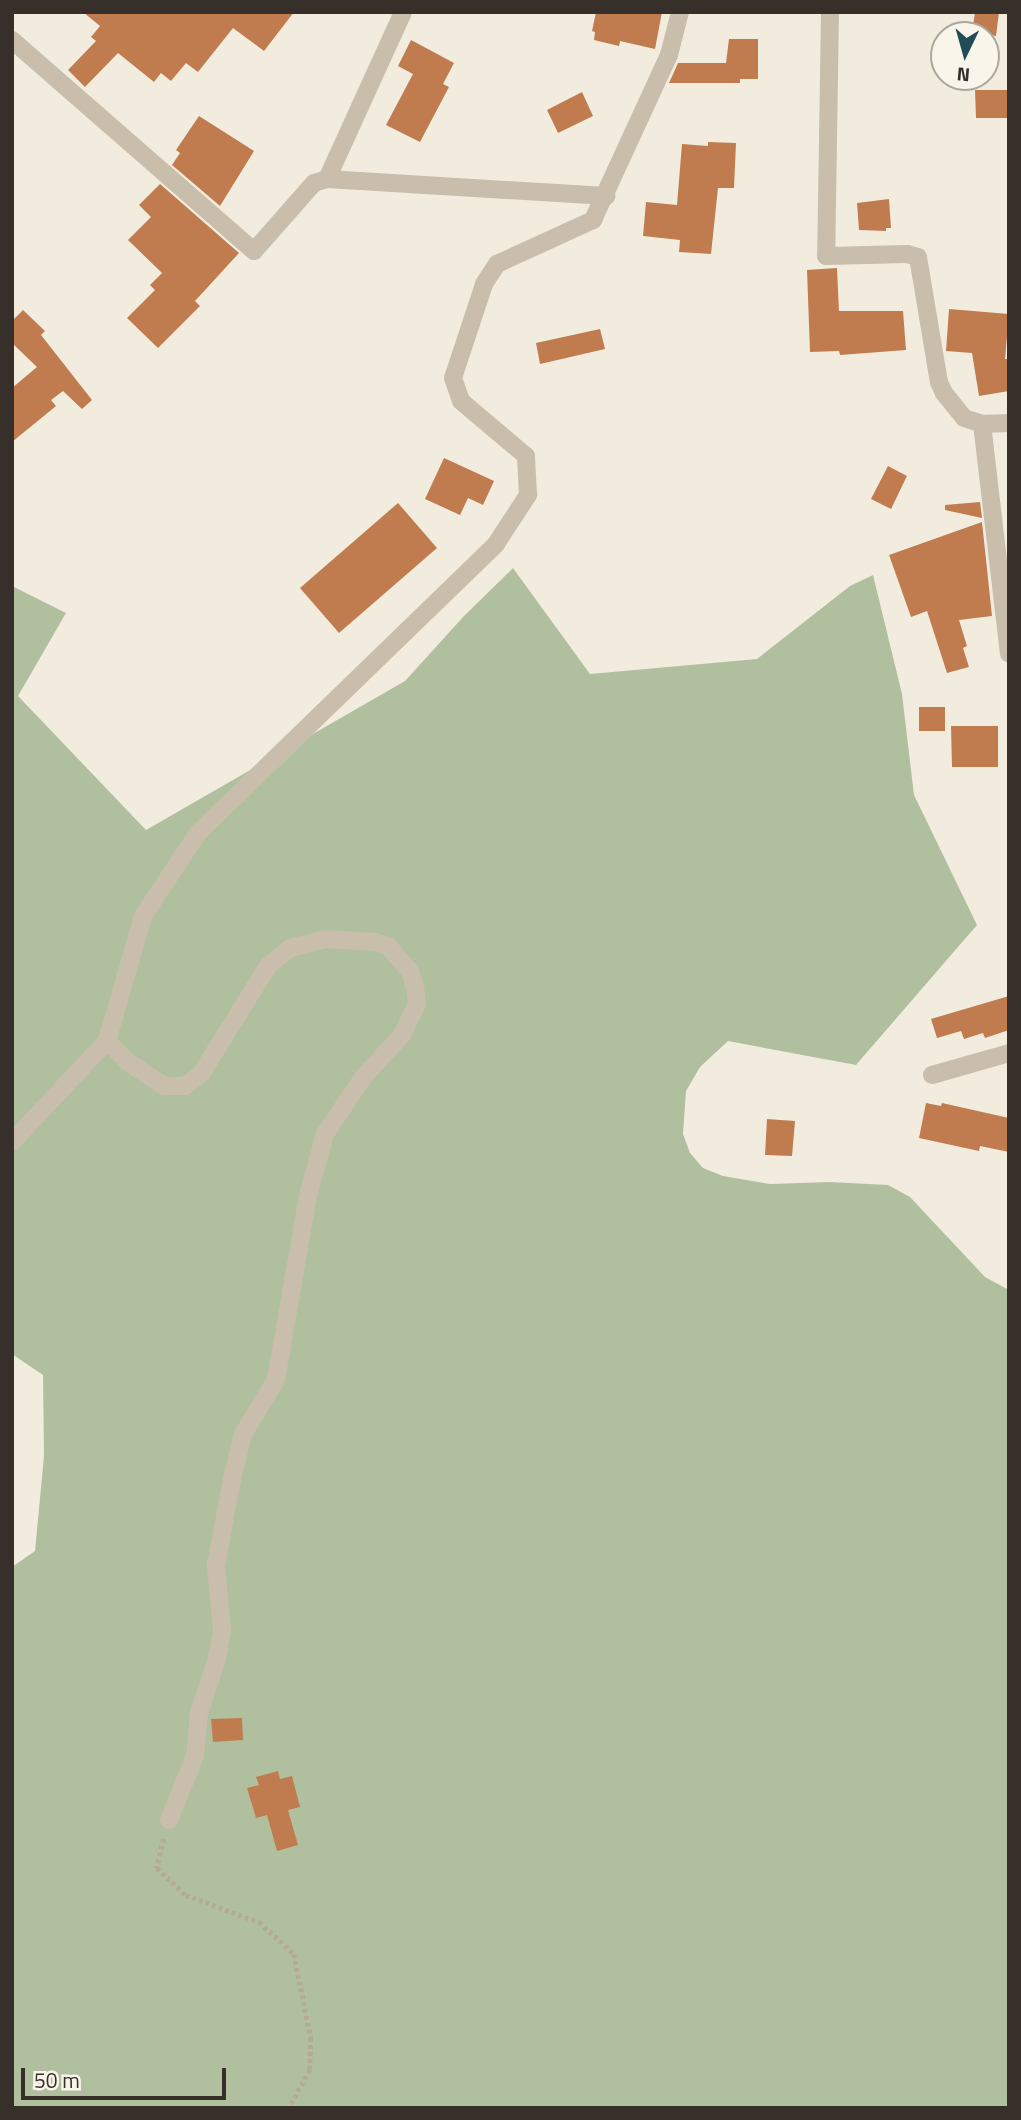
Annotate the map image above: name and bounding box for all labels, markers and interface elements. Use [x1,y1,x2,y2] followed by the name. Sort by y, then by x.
[930,21,1000,91] north arrow
[955,60,971,90] text: N
[24,2054,229,2098] scale bar
[34,2064,80,2096] text: 50 m

